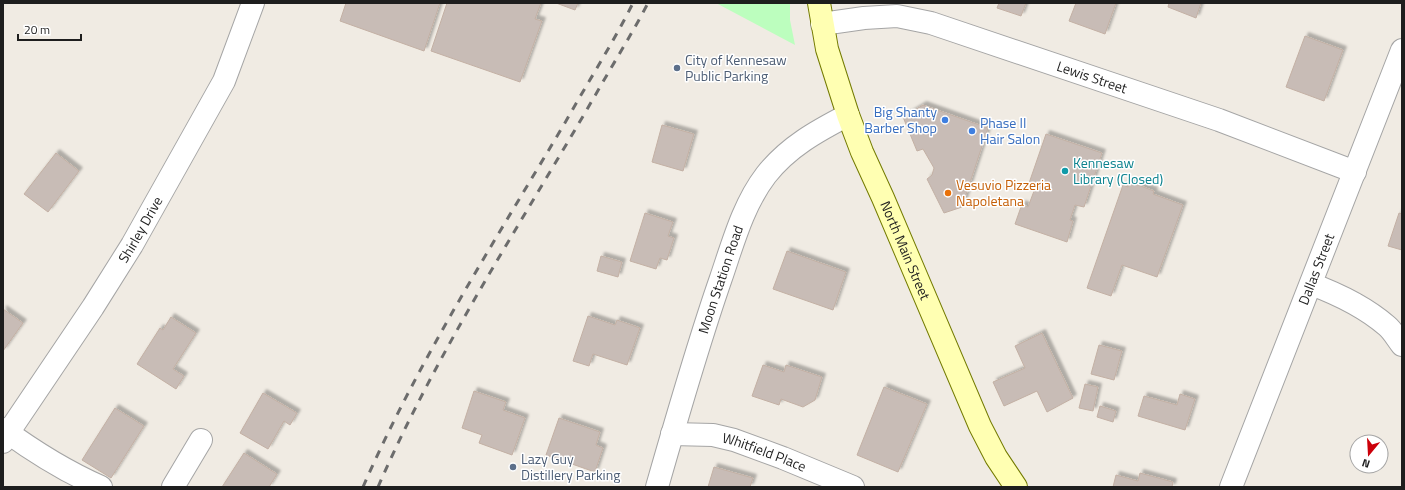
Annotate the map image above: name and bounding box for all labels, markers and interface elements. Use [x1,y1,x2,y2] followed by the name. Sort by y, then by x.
[18,16,81,42] scale bar
[24,20,50,39] text: 20 m
[685,49,787,86] place label: City of Kennesaw Public Parking
[1054,55,1130,98] street label: Lewis Street
[672,63,682,73] marker: City of Kennesaw Public Parking
[864,101,937,138] place label: Big Shanty Barber Shop
[980,112,1040,149] place label: Phase II Hair Salon
[940,115,950,125] marker: Big Shanty Barber Shop
[967,126,977,136] marker: Phase II Hair Salon
[1073,152,1163,189] place label: Kennesaw Library (Closed)
[1060,166,1070,176] marker: Kennesaw Library (Closed)
[956,174,1051,211] place label: Vesuvio Pizzeria Napoletana
[943,188,953,198] marker: Vesuvio Pizzeria Napoletana
[112,192,167,267] street label: Shirley Drive
[875,197,936,303] street label: North Main Street
[692,222,748,336] street label: Moon Station Road
[1292,230,1339,308] street label: Dallas Street
[720,427,810,477] street label: Whitfield Place
[1349,434,1389,474] north arrow
[521,448,620,485] place label: Lazy Guy Distillery Parking
[1360,455,1372,472] text: N
[508,462,518,472] marker: Lazy Guy Distillery Parking

